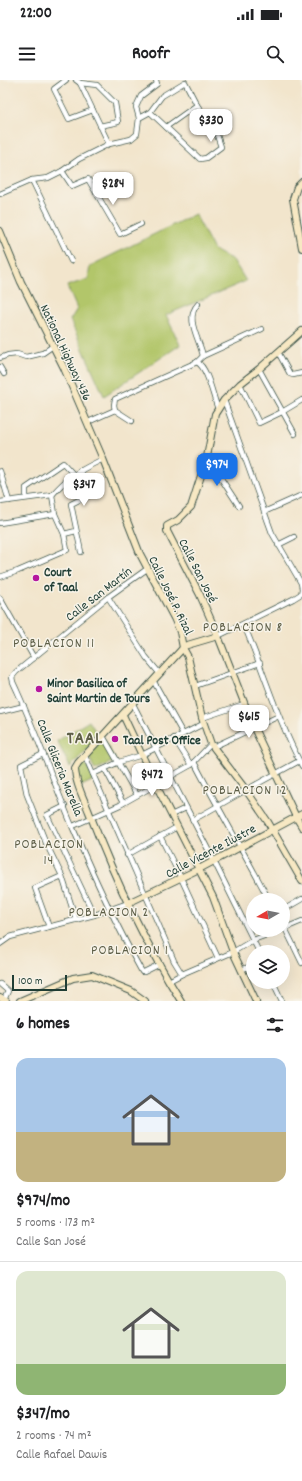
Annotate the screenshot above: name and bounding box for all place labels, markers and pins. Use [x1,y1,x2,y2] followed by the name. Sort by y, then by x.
[187,109,235,143] pin: $330
[89,172,137,206] pin: $284
[193,453,241,487] pin: $974
[60,473,108,507] pin: $347
[44,564,79,598] place label: Court of Taal
[31,573,41,583] marker: Court of Taal
[47,675,151,709] place label: Minor Basilica of Saint Martin de Tours
[34,684,44,694] marker: Minor Basilica of Saint Martin de Tours
[225,705,273,739] pin: $615
[123,732,201,751] place label: Taal Post Office
[110,734,120,744] marker: Taal Post Office
[128,763,176,797] pin: $472

